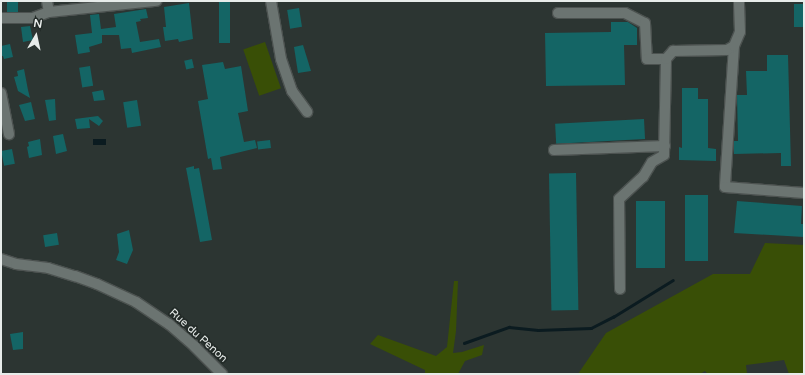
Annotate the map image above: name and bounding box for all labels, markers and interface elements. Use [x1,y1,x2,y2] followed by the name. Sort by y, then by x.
[16,16,56,56] north arrow
[33,17,43,31] text: N
[166,306,230,366] street label: Rue du Penon

